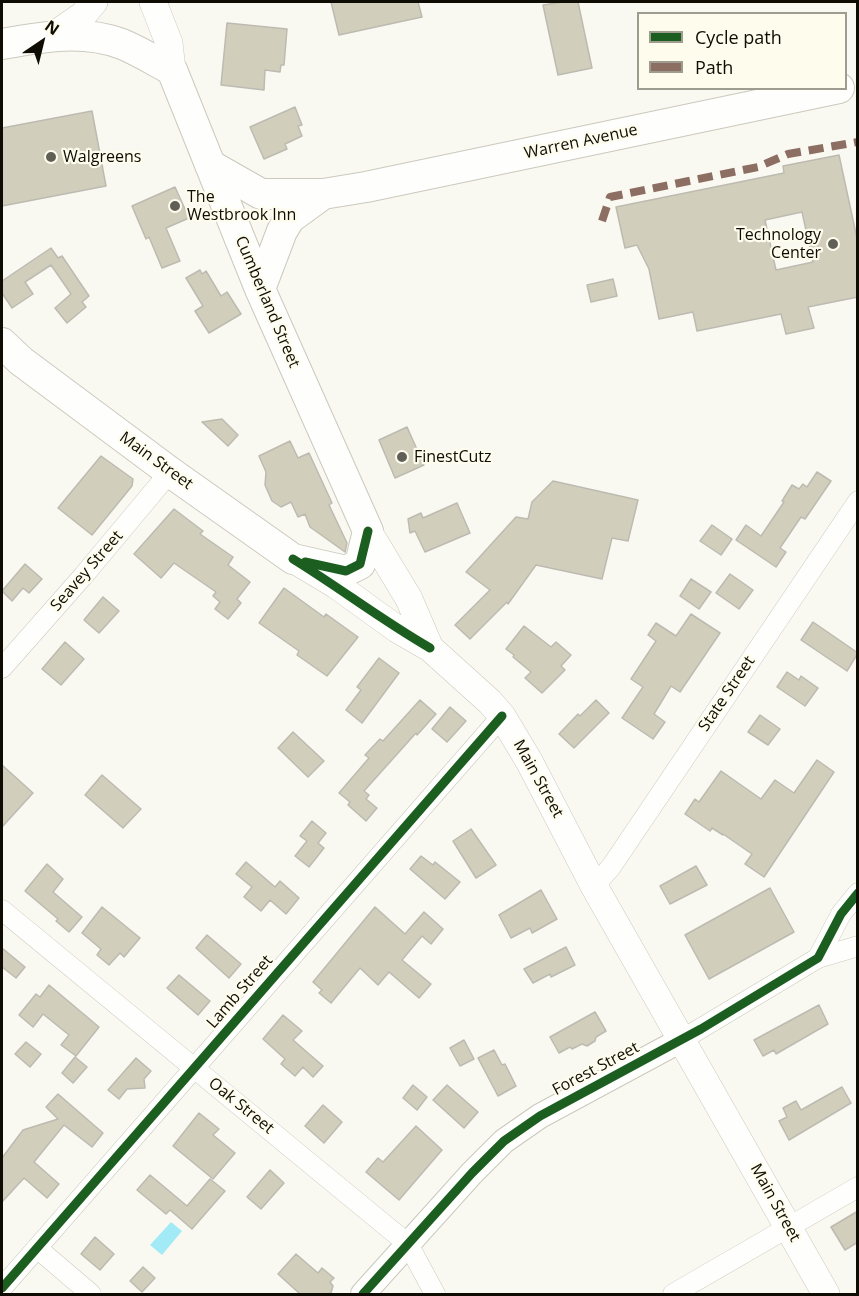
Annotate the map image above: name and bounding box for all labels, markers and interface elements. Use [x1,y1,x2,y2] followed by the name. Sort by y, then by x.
[12,12,72,72] north arrow
[637,12,847,90] legend
[41,15,64,40] text: N
[695,25,782,49] text: Cycle path
[695,55,733,79] text: Path
[523,121,639,163] street label: Warren Avenue
[63,147,141,167] place label: Walgreens
[44,150,58,164] marker: Walgreens
[187,187,296,225] place label: The Westbrook Inn
[168,199,182,213] marker: The Westbrook Inn
[736,225,821,263] place label: Technology Center
[231,233,303,371] street label: Cumberland Street
[826,237,840,251] marker: Technology Center
[116,428,196,494] street label: Main Street
[414,447,492,467] place label: FinestCutz
[395,450,409,464] marker: FinestCutz
[47,527,127,615] street label: Seavey Street
[695,653,759,735] street label: State Street
[509,737,567,821] street label: Main Street
[203,951,277,1033] street label: Lamb Street
[549,1038,643,1100] street label: Forest Street
[204,1074,278,1138] street label: Oak Street
[746,1161,804,1245] street label: Main Street

